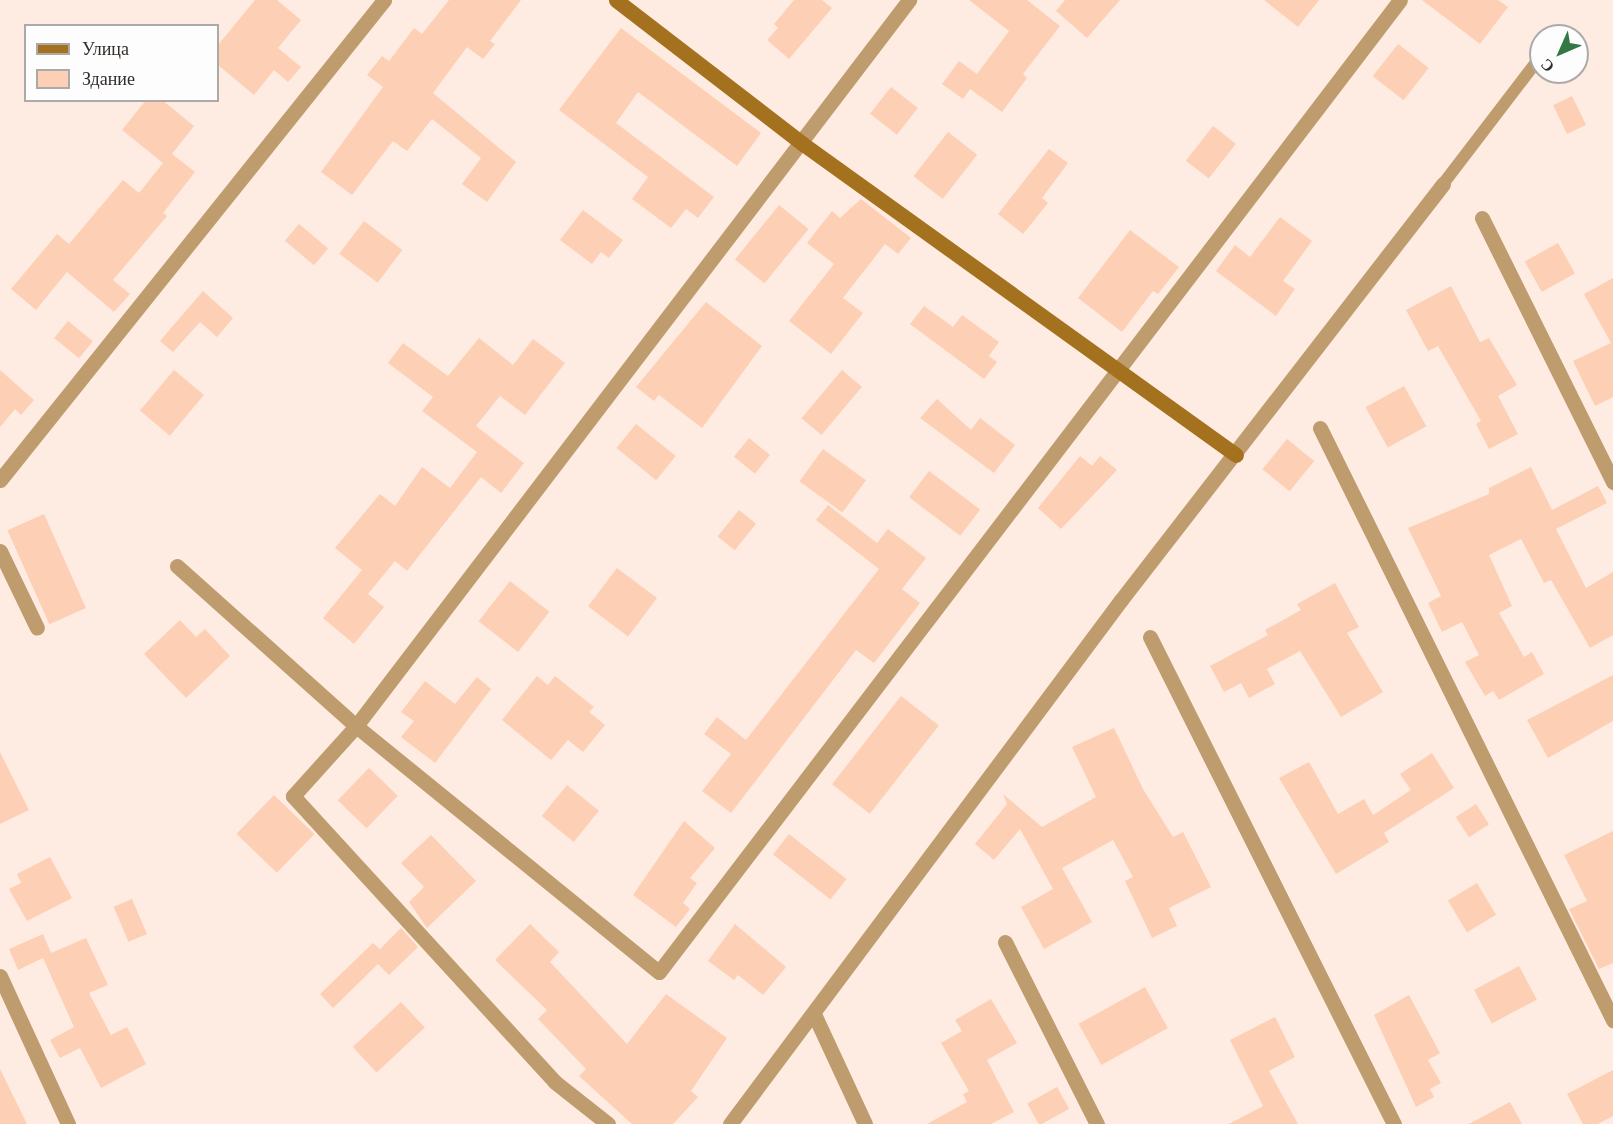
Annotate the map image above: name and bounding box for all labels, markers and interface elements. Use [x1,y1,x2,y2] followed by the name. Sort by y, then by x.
[24,24,219,102] legend
[1529,24,1589,84] north arrow
[82,39,129,59] text: Улица
[1537,56,1557,76] text: С
[82,69,135,89] text: Здание

